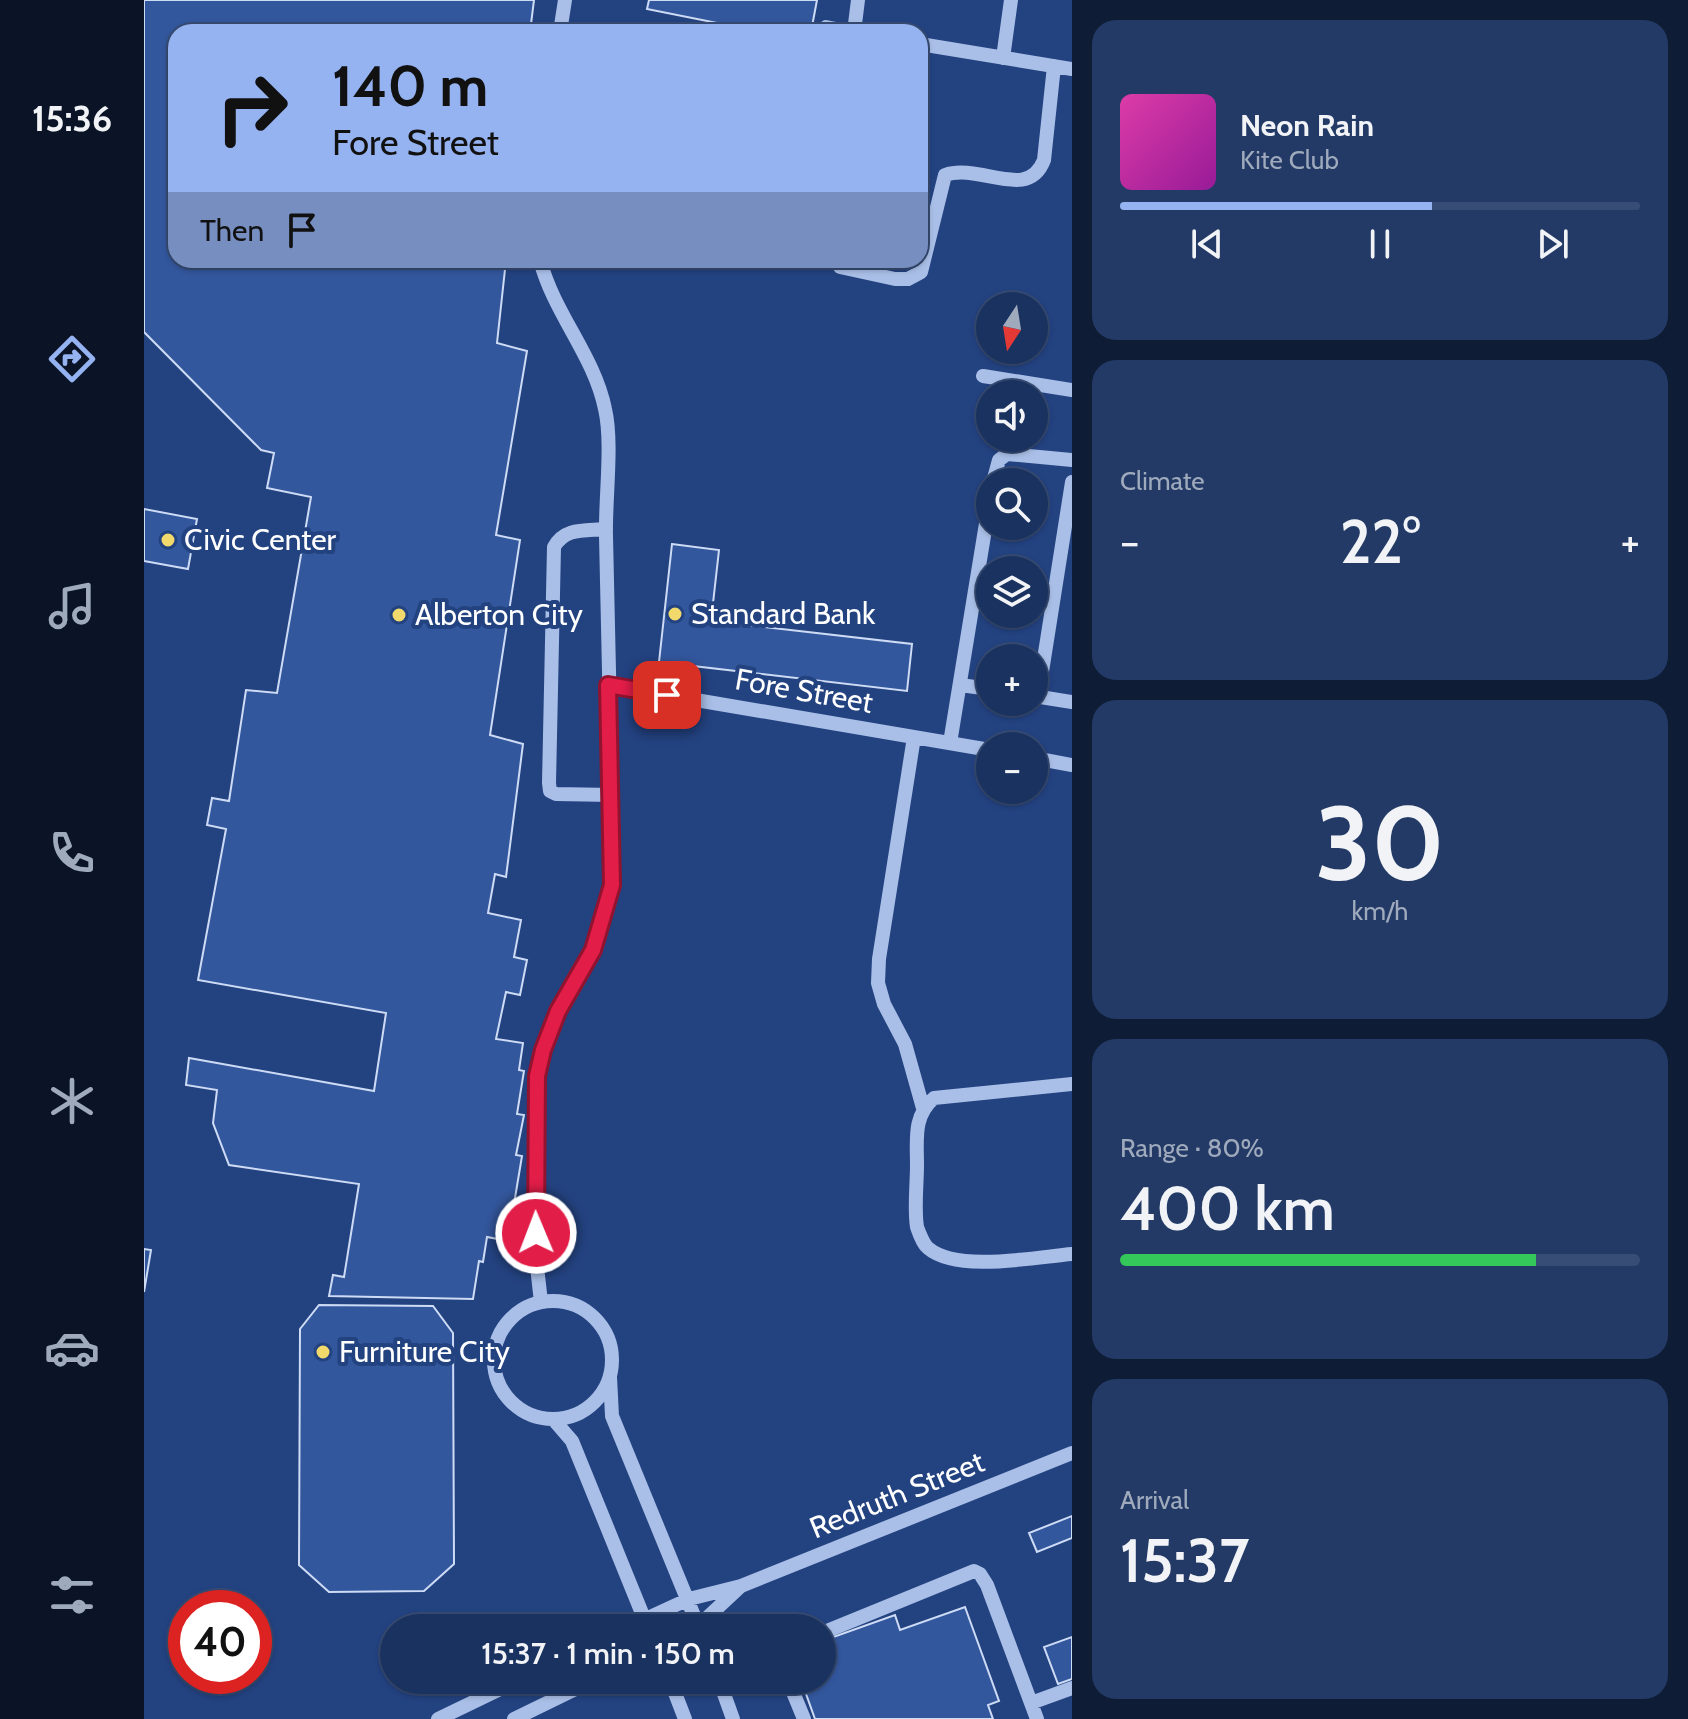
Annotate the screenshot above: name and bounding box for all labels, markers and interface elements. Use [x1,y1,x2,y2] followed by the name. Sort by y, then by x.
[332,52,488,120] text: 140 m
[200,56,304,160] icon: right
[32,96,112,140] text: 15:36
[1240,107,1374,144] text: Neon Rain
[332,120,499,164] text: Fore Street
[1240,144,1339,176] text: Kite Club
[280,208,324,252] icon: arrive
[200,212,264,249] text: Then
[1185,222,1229,266] icon: previous
[1358,222,1402,266] icon: pause
[1531,222,1575,266] icon: next
[976,292,1048,364] north arrow
[976,292,1048,804] map controls
[44,331,100,387] icon: directions
[976,380,1048,452] button: sound
[1120,465,1205,497] text: Climate
[976,468,1048,540] button: search
[1340,505,1420,578] text: 22°
[1120,515,1139,568] text: −
[1621,515,1640,568] text: +
[184,521,337,558] place label: Civic Center
[159,531,177,549] marker: Civic Center
[976,556,1048,628] button: layers
[44,578,100,634] icon: music
[691,595,876,632] place label: Standard Bank
[415,596,583,633] place label: Alberton City
[666,605,684,623] marker: Standard Bank
[390,606,408,624] marker: Alberton City
[976,644,1048,716] button: +
[732,660,876,721] street label: Fore Street
[633,661,701,729] pin
[645,673,689,717] icon: arrive
[976,732,1048,804] button: −
[1315,780,1445,906] text: 30
[44,825,100,881] icon: phone
[1352,895,1408,927] text: km/h
[44,1073,100,1129] icon: climate
[1120,1132,1264,1164] text: Range · 80%
[1120,1172,1335,1245] text: 400 km
[494,1191,578,1275] position arrow
[44,1320,100,1376] icon: car
[339,1333,510,1370] place label: Furniture City
[314,1343,332,1361] marker: Furniture City
[804,1443,989,1546] street label: Redruth Street
[1120,1484,1189,1516] text: Arrival
[1120,1524,1249,1597] text: 15:37
[44,1567,100,1623] icon: filters
[168,1590,272,1694] speed limit sign: 40
[481,1635,735,1672] text: 15:37 · 1 min · 150 m

